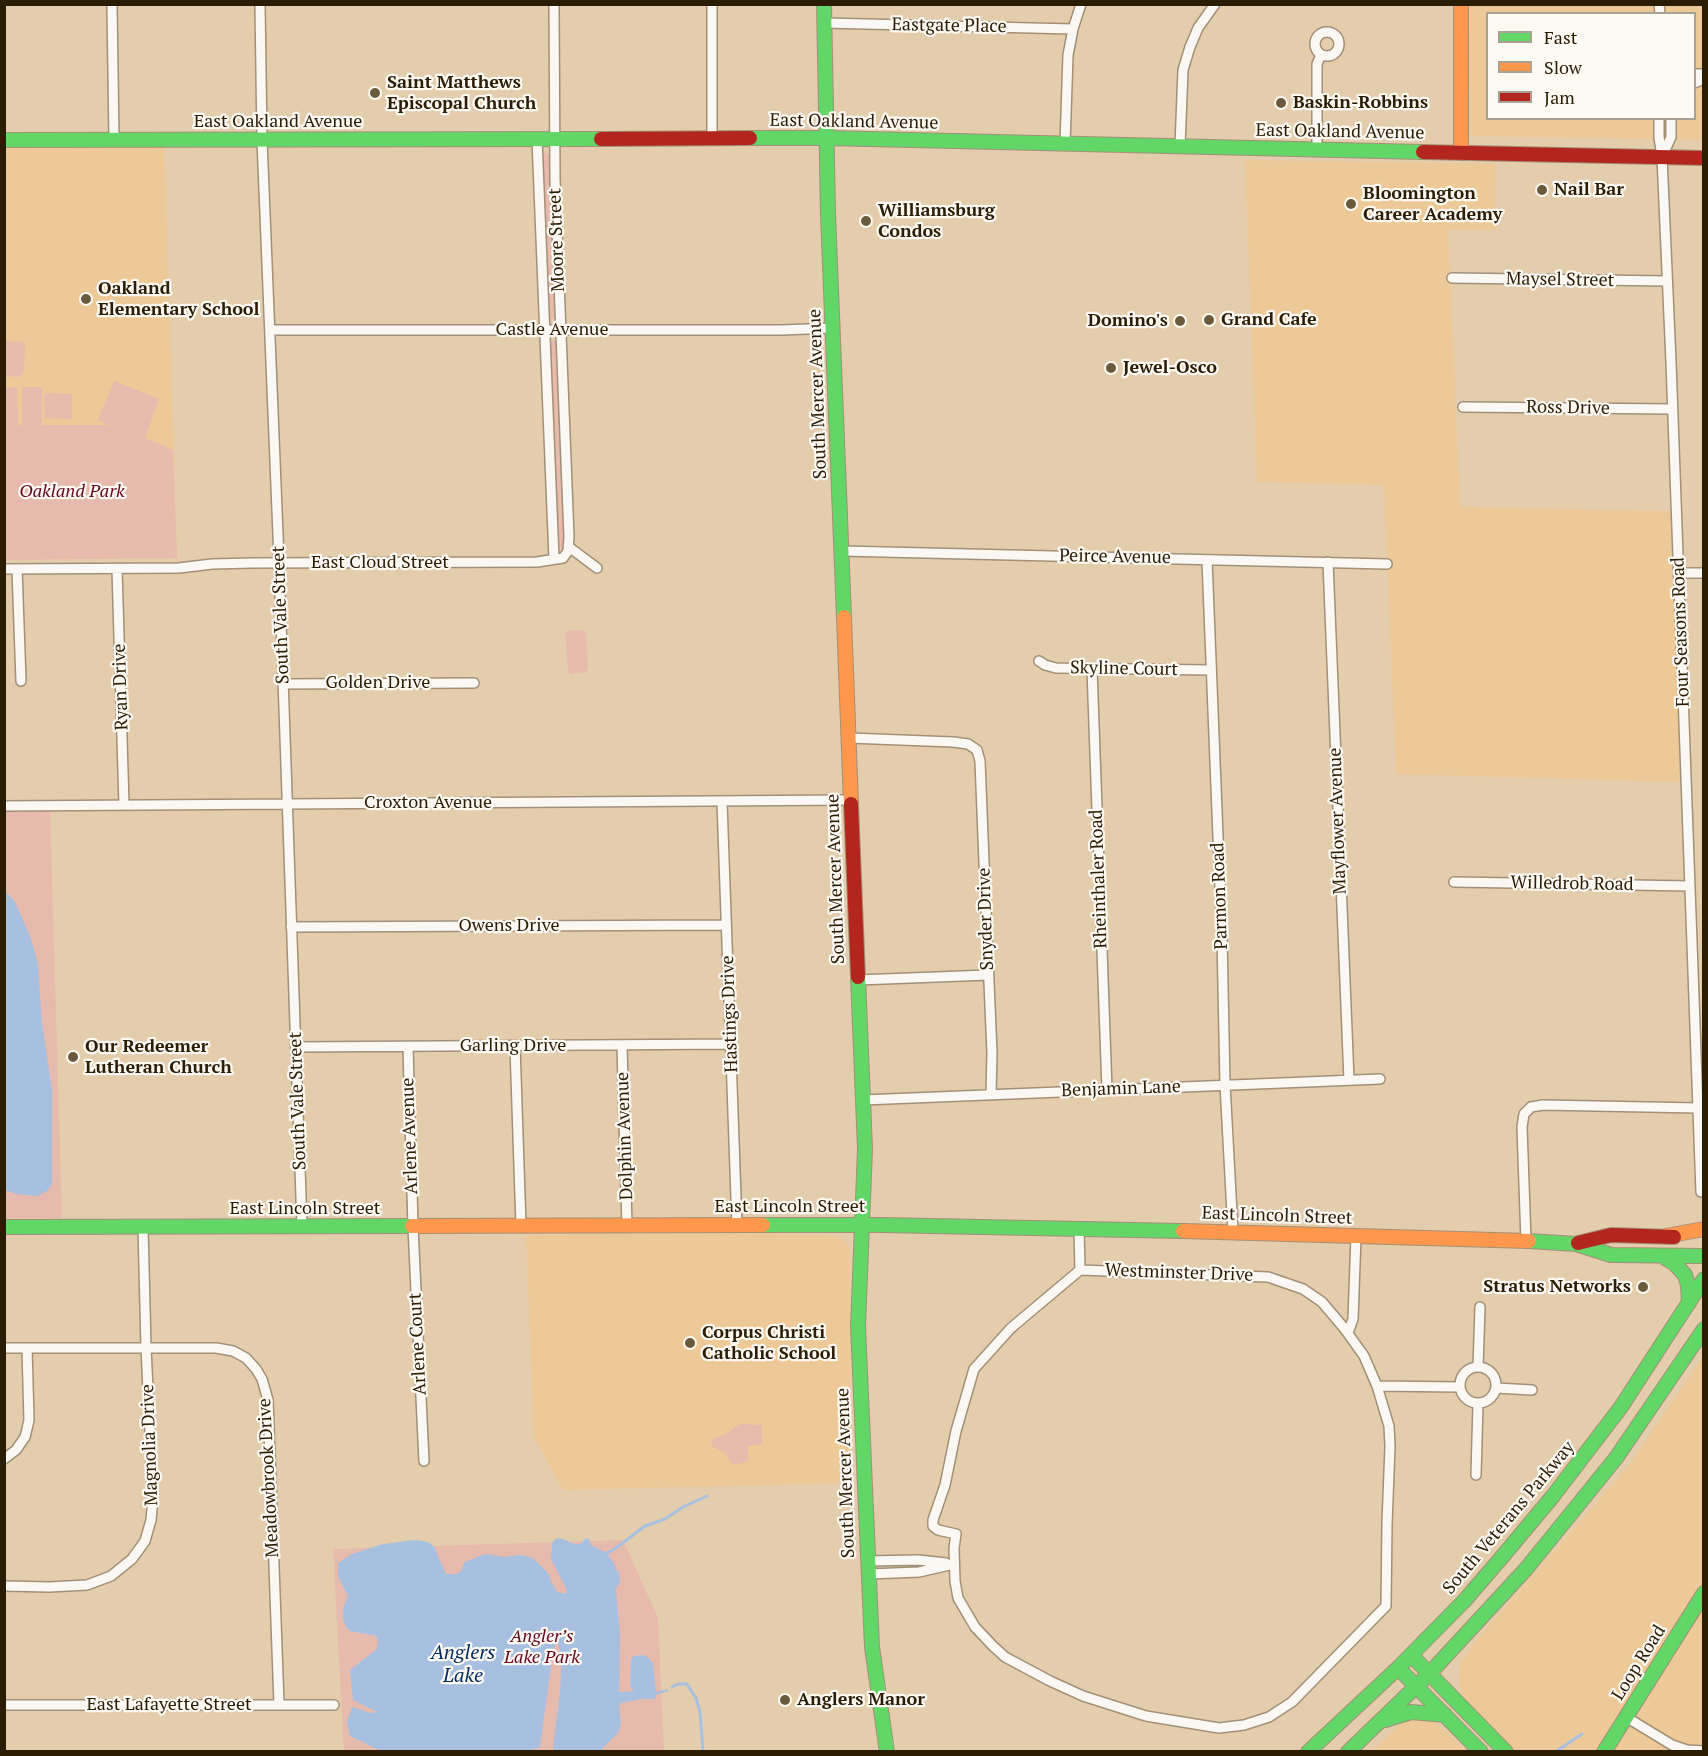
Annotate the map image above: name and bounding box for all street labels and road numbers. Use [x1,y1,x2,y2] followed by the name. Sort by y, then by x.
[891,14,1007,38] street label: Eastgate Place
[770,110,938,134] street label: East Oakland Avenue
[194,111,362,133] street label: East Oakland Avenue
[1256,120,1424,144] street label: East Oakland Avenue
[544,188,570,292] street label: Moore Street
[1506,268,1614,292] street label: Maysel Street
[804,308,832,480] street label: South Mercer Avenue
[496,319,608,341] street label: Castle Avenue
[1526,396,1610,420] street label: Ross Drive
[268,545,294,685] street label: South Vale Street
[1059,545,1171,569] street label: Peirce Avenue
[311,552,449,574] street label: East Cloud Street
[1668,557,1694,707] street label: Four Seasons Road
[109,643,133,731] street label: Ryan Drive
[1070,657,1178,681] street label: Skyline Court
[326,672,430,694] street label: Golden Drive
[1325,747,1351,895] street label: Mayflower Avenue
[364,792,492,814] street label: Croxton Avenue
[822,793,850,965] street label: South Mercer Avenue
[1086,809,1112,949] street label: Rheinthaler Road
[1207,842,1233,950] street label: Parmon Road
[973,867,999,971] street label: Snyder Drive
[1510,872,1634,896] street label: Willedrob Road
[458,915,560,937] street label: Owens Drive
[717,955,743,1073] street label: Hastings Drive
[285,1031,311,1171] street label: South Vale Street
[460,1035,566,1057] street label: Garling Drive
[612,1072,638,1200] street label: Dolphin Avenue
[1061,1076,1181,1102] street label: Benjamin Lane
[397,1077,423,1195] street label: Arlene Avenue
[715,1196,865,1218] street label: East Lincoln Street
[230,1198,380,1220] street label: East Lincoln Street
[1201,1203,1353,1229] street label: East Lincoln Street
[1104,1260,1254,1286] street label: Westminster Drive
[405,1292,431,1396] street label: Arlene Court
[137,1384,163,1506] street label: Magnolia Drive
[832,1387,860,1559] street label: South Mercer Avenue
[254,1398,284,1558] street label: Meadowbrook Drive
[1439,1437,1579,1599] street label: South Veterans Parkway
[1607,1621,1671,1705] street label: Loop Road
[86,1694,252,1716] street label: East Lafayette Street

